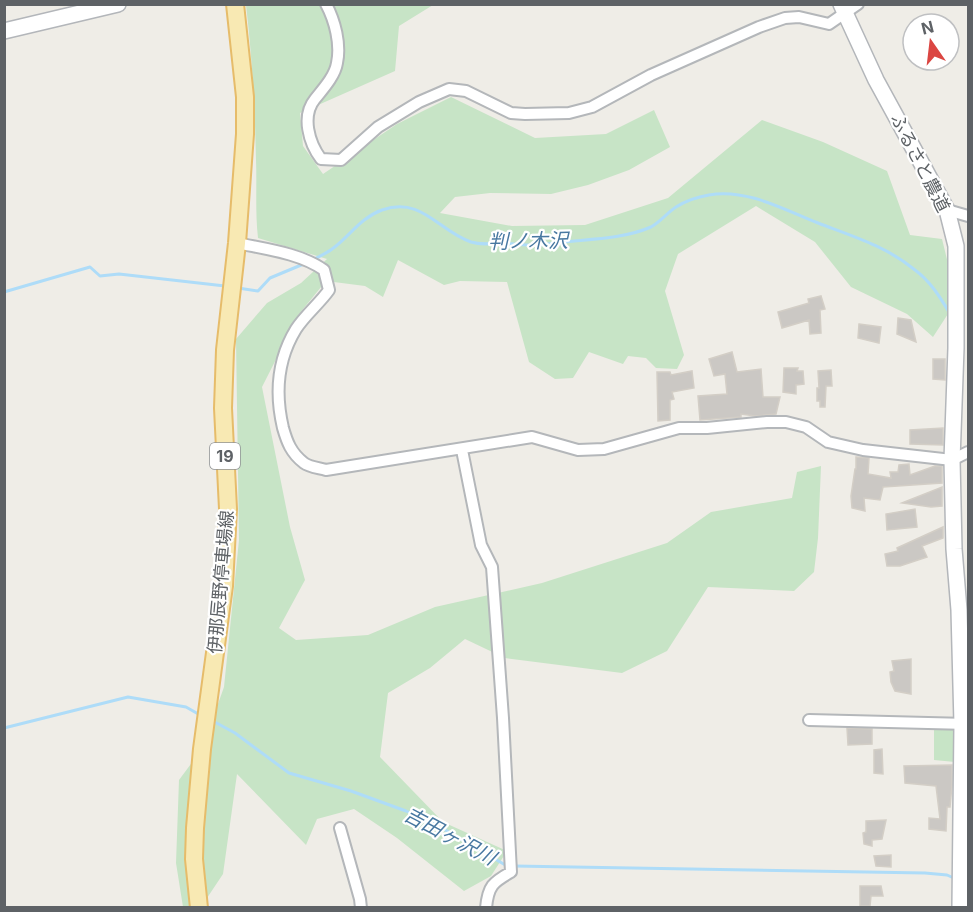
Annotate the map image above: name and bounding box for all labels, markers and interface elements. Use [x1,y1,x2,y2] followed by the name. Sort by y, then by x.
[901,12,961,72] north arrow
[919,16,936,39] text: N
[887,110,954,216] street label: ふるさと農道
[488,228,571,254] water label: 判ノ木沢
[210,443,240,469] road number: 19
[204,509,237,655] street label: 伊那辰野停車場線
[400,802,502,871] water label: 吉田ヶ沢川

